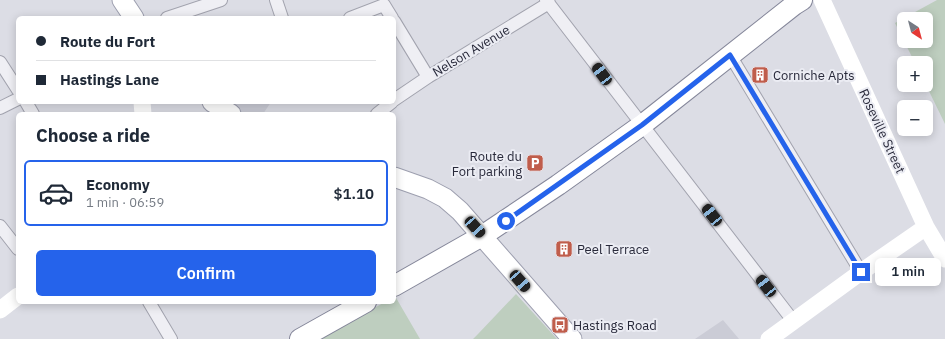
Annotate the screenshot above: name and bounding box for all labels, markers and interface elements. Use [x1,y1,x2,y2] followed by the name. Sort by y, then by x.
[897,12,933,48] north arrow
[897,12,933,136] map controls
[429,21,513,81] street label: Nelson Avenue
[60,32,155,51] text: Route du Fort
[897,56,933,92] button: +
[590,61,614,87] car
[750,65,770,85] building icon: Corniche Apts
[773,67,855,84] place label: Corniche Apts
[60,70,159,89] text: Hastings Lane
[855,86,909,176] street label: Roseville Street
[897,100,933,136] button: −
[36,124,150,147] text: Choose a ride
[452,148,522,180] place label: Route du Fort parking
[525,153,545,173] parking icon: Route du Fort parking
[38,175,74,211] icon: car
[86,175,150,194] text: Economy
[334,184,374,203] text: $1.10
[86,194,164,211] text: 1 min · 06:59
[700,202,724,228] car
[497,212,515,230] route start
[463,214,487,240] car
[554,239,574,259] building icon: Peel Terrace
[577,241,649,258] place label: Peel Terrace
[36,250,376,296] button: Confirm
[875,258,941,286] callout: 1 min
[852,263,870,281] route end
[891,263,925,280] text: 1 min
[508,268,532,294] car
[754,273,778,299] car
[550,315,570,335] bus stop icon: Hastings Road
[573,317,657,334] place label: Hastings Road

